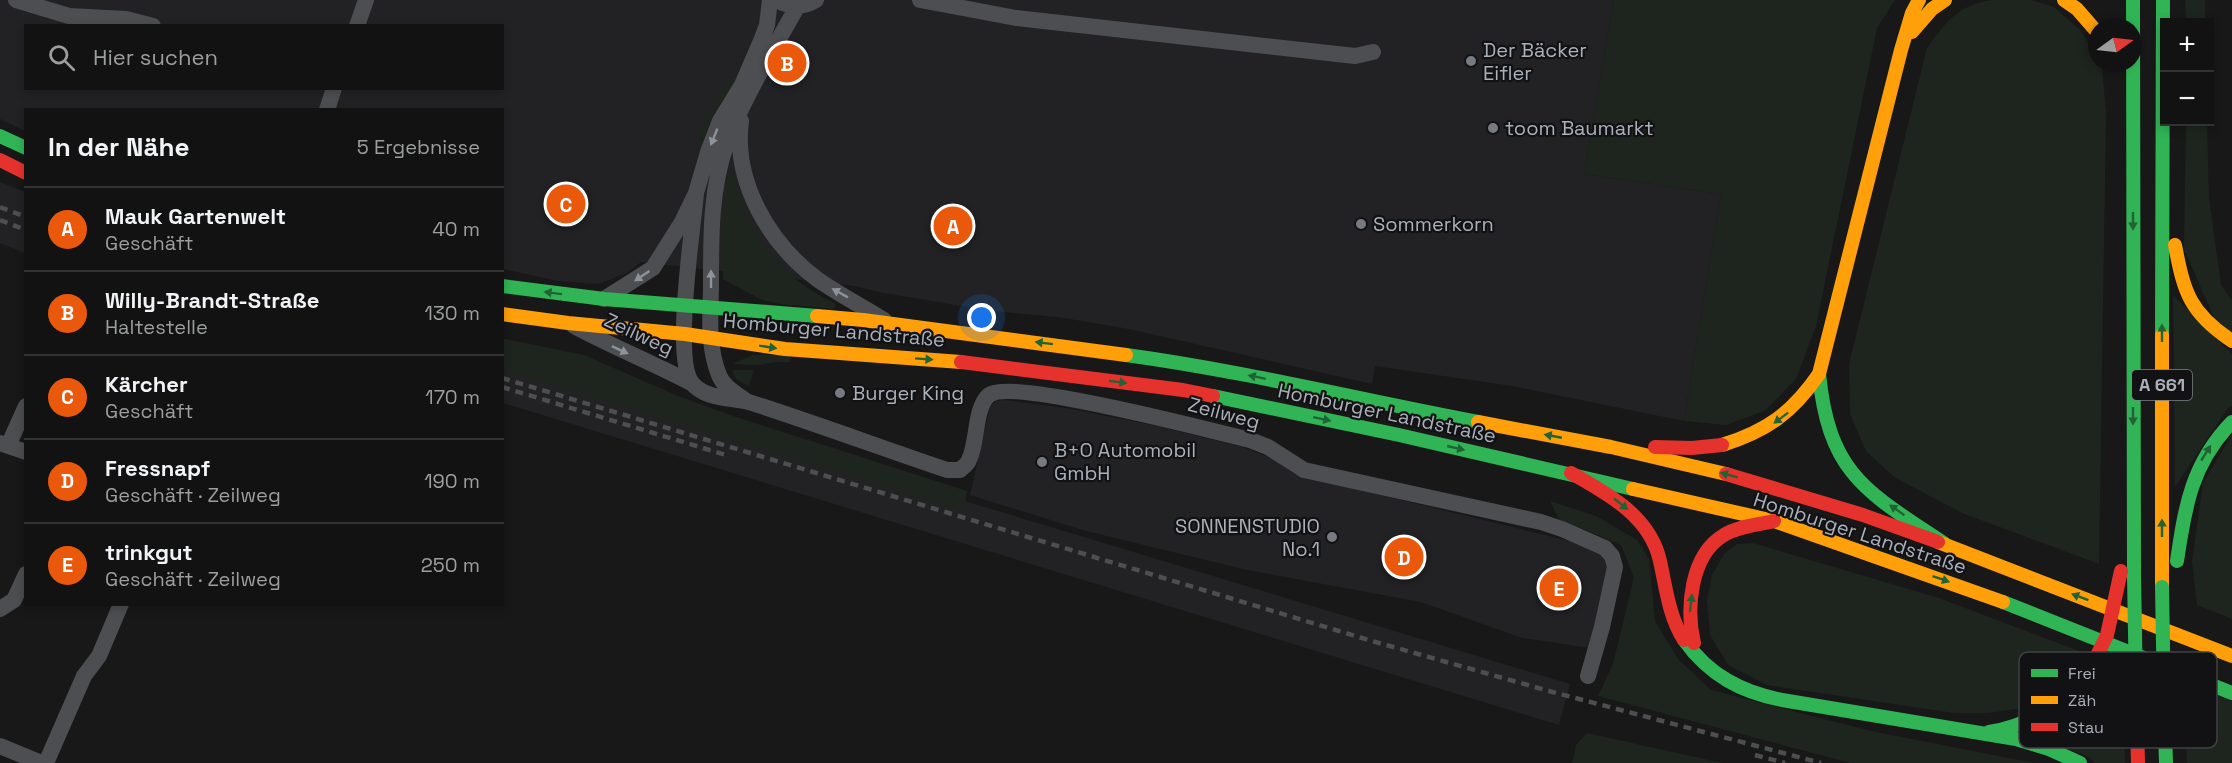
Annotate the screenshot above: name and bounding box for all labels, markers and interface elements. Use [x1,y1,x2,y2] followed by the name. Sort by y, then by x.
[2088,18,2142,72] north arrow
[2160,18,2214,126] map controls
[2160,18,2214,72] button: +
[24,24,504,90] search box
[1483,37,1587,86] place label: Der Bäcker Eifler
[768,40,806,86] pin: B
[45,41,78,74] icon: search
[93,43,218,71] text: Hier suchen
[1464,54,1478,68] marker: Der Bäcker Eifler
[2160,72,2214,126] button: −
[1505,115,1654,141] place label: toom Baumarkt
[1486,121,1500,135] marker: toom Baumarkt
[709,128,718,146] one-way arrow
[48,130,189,164] text: In der Nähe
[357,134,480,160] text: 5 Ergebnisse
[546,182,586,226] pin: C
[105,202,286,230] text: Mauk Gartenwelt
[934,204,972,248] pin: A
[1373,211,1494,237] place label: Sommerkorn
[2128,212,2138,231] one-way arrow
[61,216,74,242] text: A
[432,216,480,242] text: 40 m
[1354,217,1368,231] marker: Sommerkorn
[105,230,193,256] text: Geschäft
[634,270,650,282] one-way arrow
[706,270,716,289] one-way arrow
[105,286,319,314] text: Willy-Brandt-Straße
[543,288,562,298] one-way arrow
[831,288,848,298] one-way arrow
[61,300,74,326] text: B
[424,300,480,326] text: 130 m
[967,303,996,332] your location
[600,307,678,361] street label: Zeilweg
[722,307,946,353] street label: Homburger Landstraße
[105,314,208,340] text: Haltestelle
[2157,324,2167,343] one-way arrow
[1034,339,1053,348] one-way arrow
[759,342,778,351] one-way arrow
[612,345,629,354] one-way arrow
[914,354,933,364] one-way arrow
[105,370,188,398] text: Kärcher
[2132,370,2192,400] road number: A 661
[1248,372,1266,382] one-way arrow
[1108,377,1127,387] one-way arrow
[1275,377,1499,449] street label: Homburger Landstraße
[852,380,964,406] place label: Burger King
[61,384,74,410] text: C
[425,384,480,410] text: 170 m
[833,386,847,400] marker: Burger King
[1185,391,1263,435] street label: Zeilweg
[105,398,193,424] text: Geschäft
[2128,407,2138,426] one-way arrow
[1774,412,1789,424] one-way arrow
[1313,415,1332,424] one-way arrow
[1544,431,1563,440] one-way arrow
[1054,437,1196,486] place label: B+O Automobil GmbH
[1447,443,1465,453] one-way arrow
[2200,445,2211,461] one-way arrow
[105,454,210,482] text: Fressnapf
[1035,455,1049,469] marker: B+O Automobil GmbH
[61,468,74,494] text: D
[424,468,480,494] text: 190 m
[1720,470,1738,479] one-way arrow
[105,482,281,508] text: Geschäft · Zeilweg
[1750,486,1970,580] street label: Homburger Landstraße
[1613,497,1629,510] one-way arrow
[1889,505,1905,517] one-way arrow
[1175,513,1320,562] place label: SONNENSTUDIO No.1
[2157,519,2167,538] one-way arrow
[1325,530,1339,544] marker: SONNENSTUDIO No.1
[1384,534,1424,580] pin: D
[105,538,193,566] text: trinkgut
[62,552,73,578] text: E
[421,552,480,578] text: 250 m
[105,566,281,592] text: Geschäft · Zeilweg
[1540,566,1578,610] pin: E
[1932,575,1950,585] one-way arrow
[2071,592,2089,601] one-way arrow
[1686,594,1696,613] one-way arrow
[2019,652,2217,748] legend
[2068,663,2096,684] text: Frei
[2068,690,2096,711] text: Zäh
[2068,717,2104,738] text: Stau

